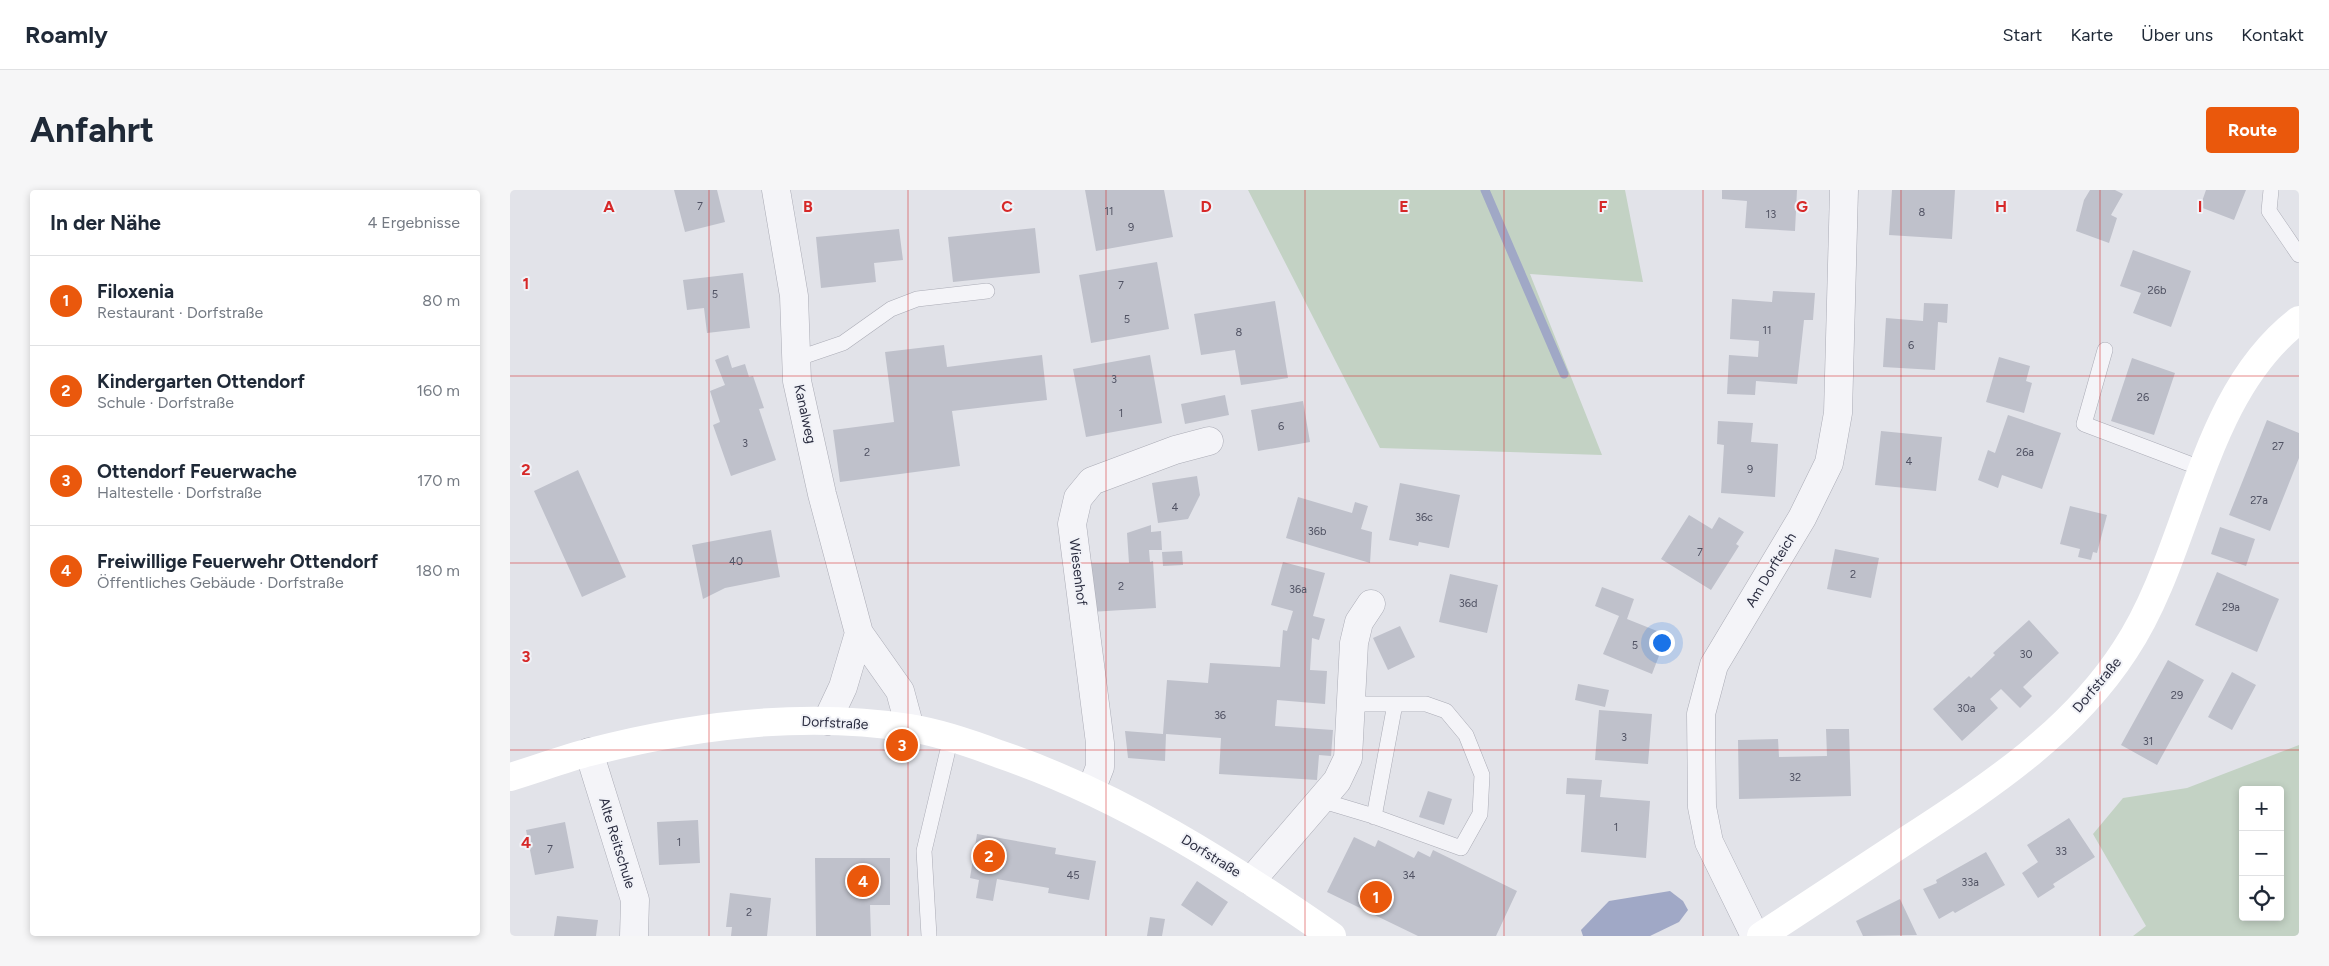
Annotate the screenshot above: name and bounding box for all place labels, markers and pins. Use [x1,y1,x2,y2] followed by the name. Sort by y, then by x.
[886,726,918,764] pin: 3
[973,837,1005,875] pin: 2
[847,862,879,900] pin: 4
[1360,878,1392,916] pin: 1

